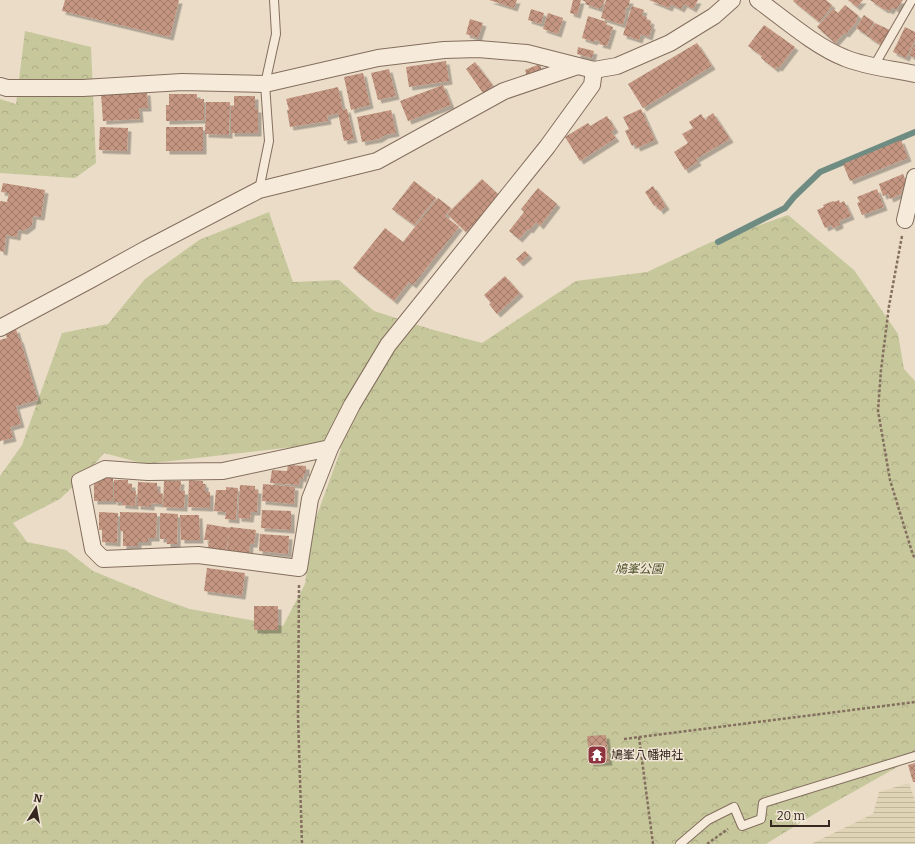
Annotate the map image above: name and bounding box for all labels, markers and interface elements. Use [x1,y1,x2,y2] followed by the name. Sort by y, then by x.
[615,562,665,576] park label: 鳩峯公園
[586,744,608,766] temple icon: 鳩峯八幡神社
[611,748,683,762] place label: 鳩峯八幡神社
[16,788,56,828] north arrow
[32,791,44,806] text: N
[771,802,829,828] scale bar
[777,809,806,823] text: 20 m

